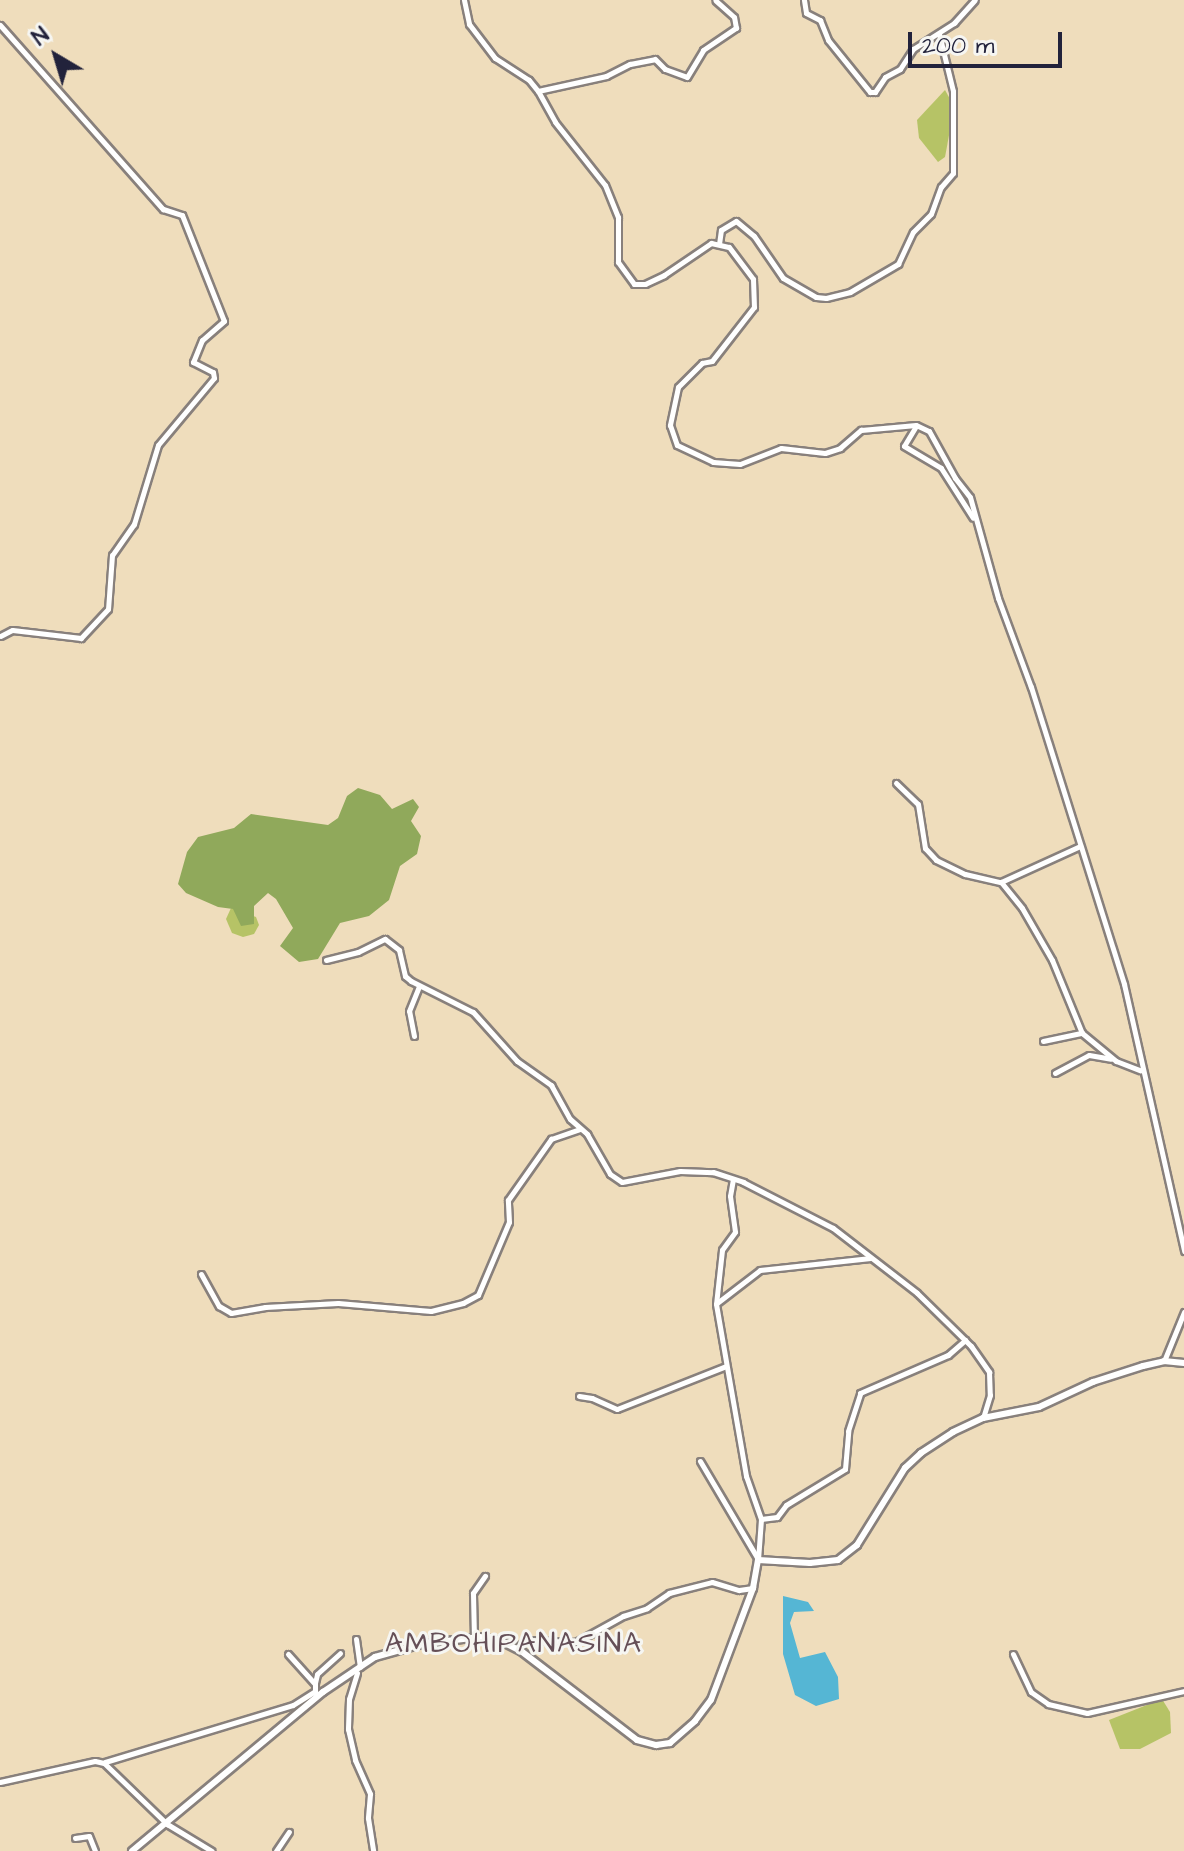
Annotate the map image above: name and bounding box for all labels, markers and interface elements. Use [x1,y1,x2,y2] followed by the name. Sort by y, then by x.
[16,16,96,96] north arrow
[912,16,1066,66] scale bar
[26,20,56,53] text: N
[922,29,994,63] text: 200 m
[385,1627,643,1661] district label: AMBOHIPANASINA

